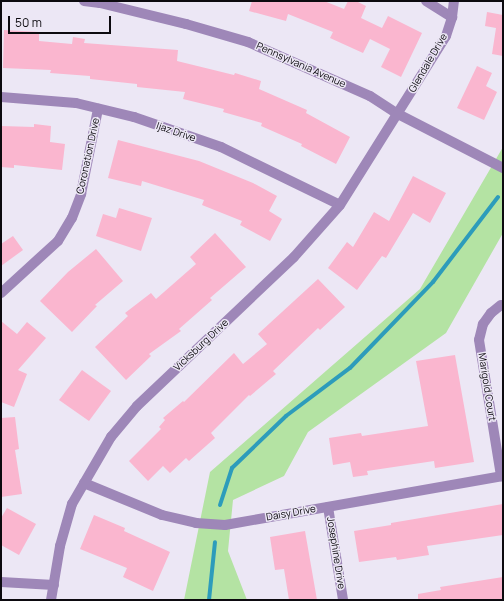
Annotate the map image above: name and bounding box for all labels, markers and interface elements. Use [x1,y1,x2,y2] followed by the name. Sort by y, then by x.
[10,8,113,34] scale bar
[15,14,42,31] text: 50 m
[406,31,450,95] street label: Glendale Drive
[254,40,348,90] street label: Pennsylvania Avenue
[74,117,102,195] street label: Coronation Drive
[155,120,197,144] street label: Ijaz Drive
[171,317,231,373] street label: Vicksburg Drive
[476,352,498,422] street label: Marigold Court
[265,503,317,523] street label: Daisy Drive
[324,516,348,590] street label: Josephine Drive

